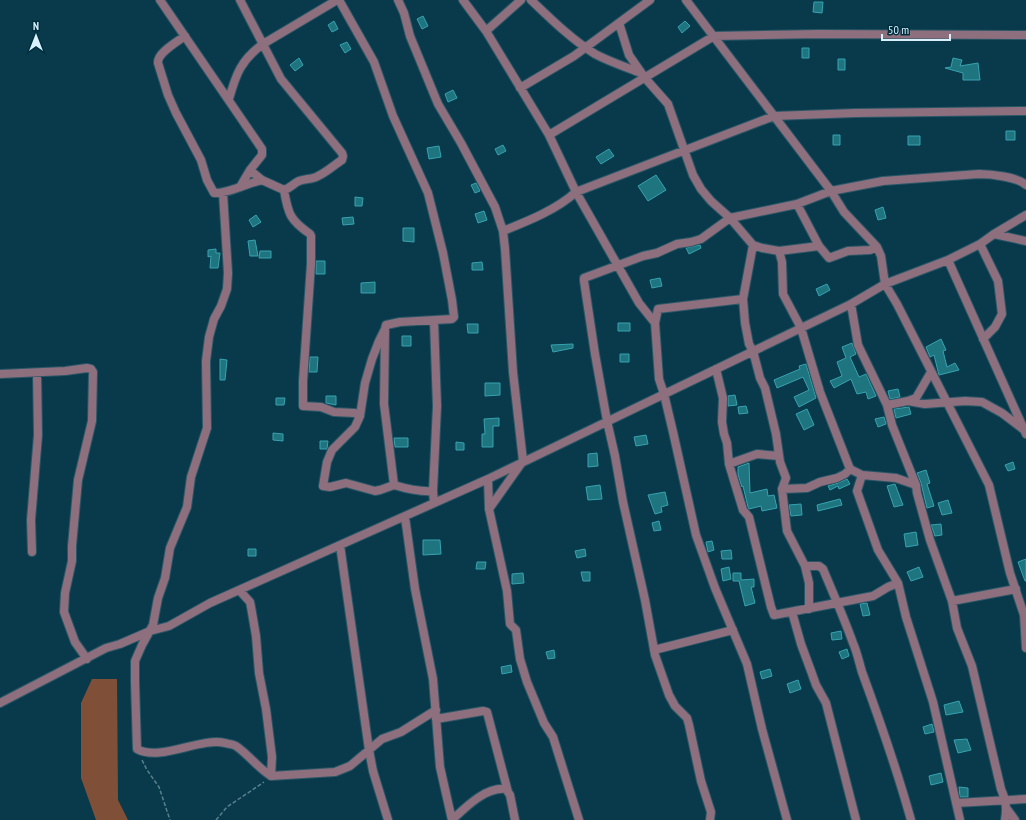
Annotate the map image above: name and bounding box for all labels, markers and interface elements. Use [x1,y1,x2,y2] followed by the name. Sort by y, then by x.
[16,16,56,56] north arrow
[882,16,950,42] scale bar
[33,19,39,33] text: N
[888,22,909,37] text: 50 m

